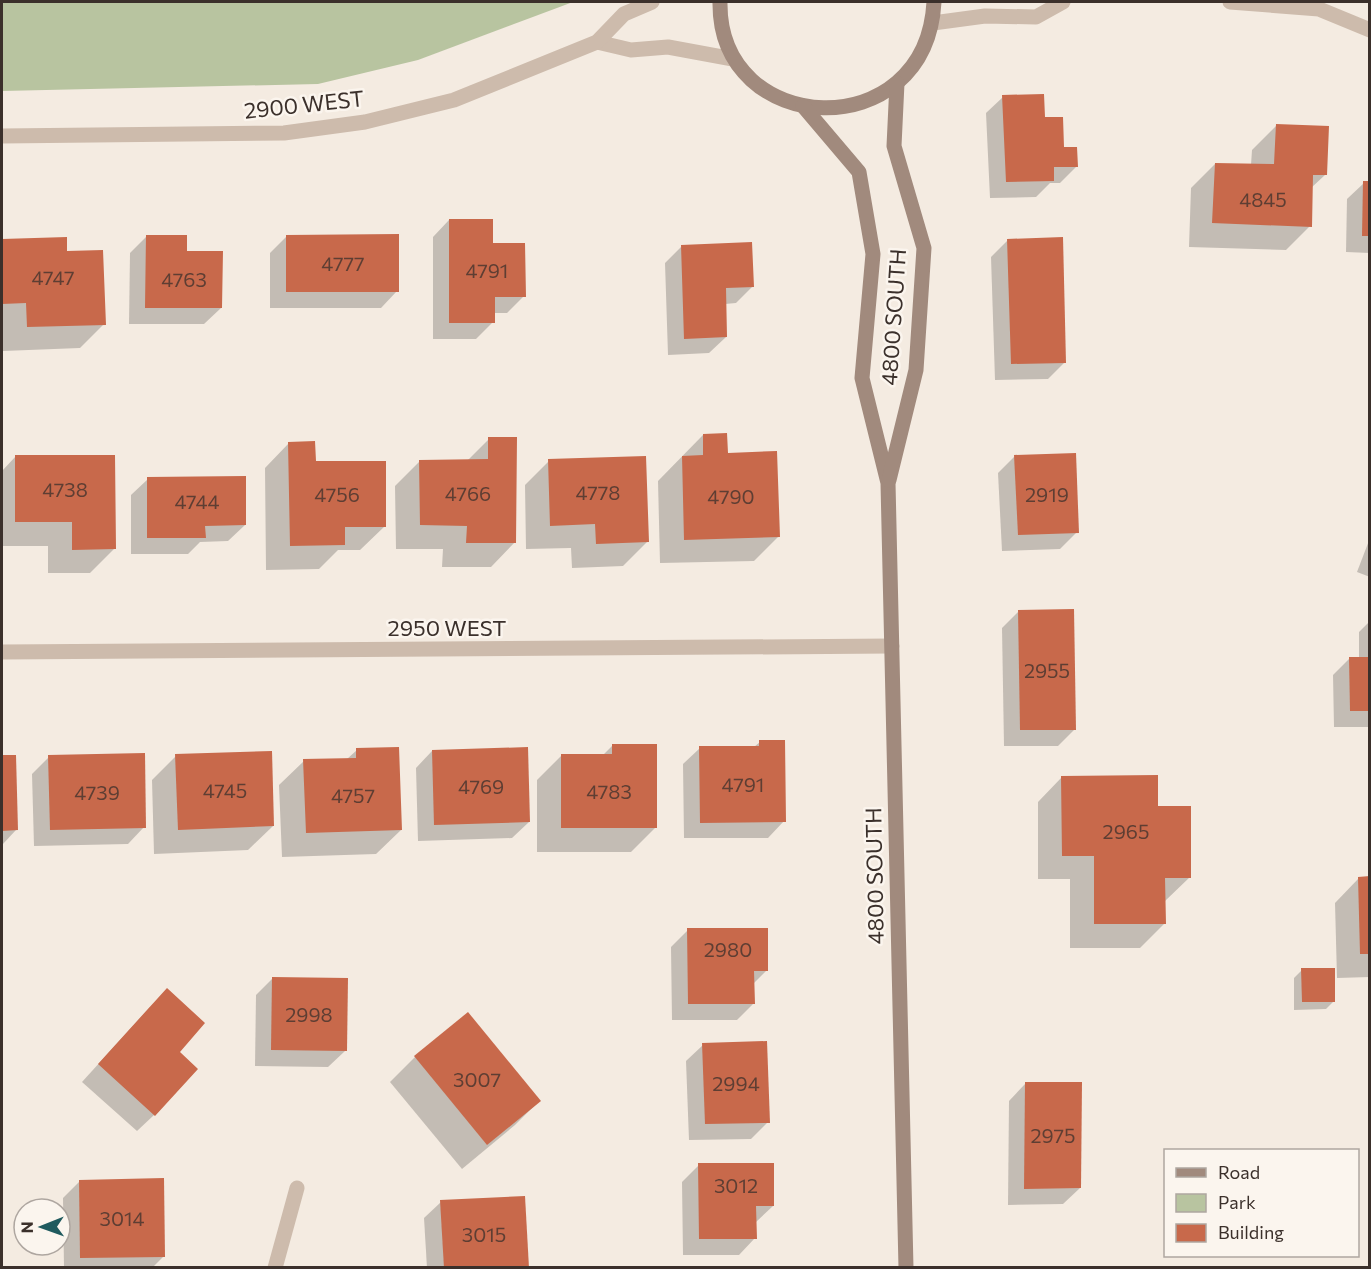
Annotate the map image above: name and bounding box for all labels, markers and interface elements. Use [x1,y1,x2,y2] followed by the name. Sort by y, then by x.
[243,84,365,124] street label: 2900 WEST
[1239,187,1287,211] house number: 4845
[875,248,911,386] street label: 4800 SOUTH
[321,251,365,275] house number: 4777
[466,258,508,282] house number: 4791
[31,265,75,289] house number: 4747
[161,267,207,291] house number: 4763
[42,477,88,501] house number: 4738
[576,480,620,504] house number: 4778
[445,481,491,505] house number: 4766
[314,482,360,506] house number: 4756
[1025,482,1069,506] house number: 2919
[707,484,755,508] house number: 4790
[175,489,219,513] house number: 4744
[388,614,506,641] street label: 2950 WEST
[1024,658,1070,682] house number: 2955
[722,772,764,796] house number: 4791
[458,774,504,798] house number: 4769
[203,778,247,802] house number: 4745
[586,779,632,803] house number: 4783
[74,780,120,804] house number: 4739
[331,783,375,807] house number: 4757
[859,807,889,945] street label: 4800 SOUTH
[1103,819,1149,843] house number: 2965
[704,937,752,961] house number: 2980
[285,1002,333,1026] house number: 2998
[453,1067,501,1091] house number: 3007
[712,1071,760,1095] house number: 2994
[1030,1123,1076,1147] house number: 2975
[1164,1149,1359,1257] legend
[1218,1161,1260,1183] text: Road
[714,1173,758,1197] house number: 3012
[1218,1191,1256,1213] text: Park
[12,1197,72,1257] north arrow
[99,1206,145,1230] house number: 3014
[17,1221,36,1233] text: N
[1218,1221,1284,1243] text: Building
[462,1222,506,1246] house number: 3015

